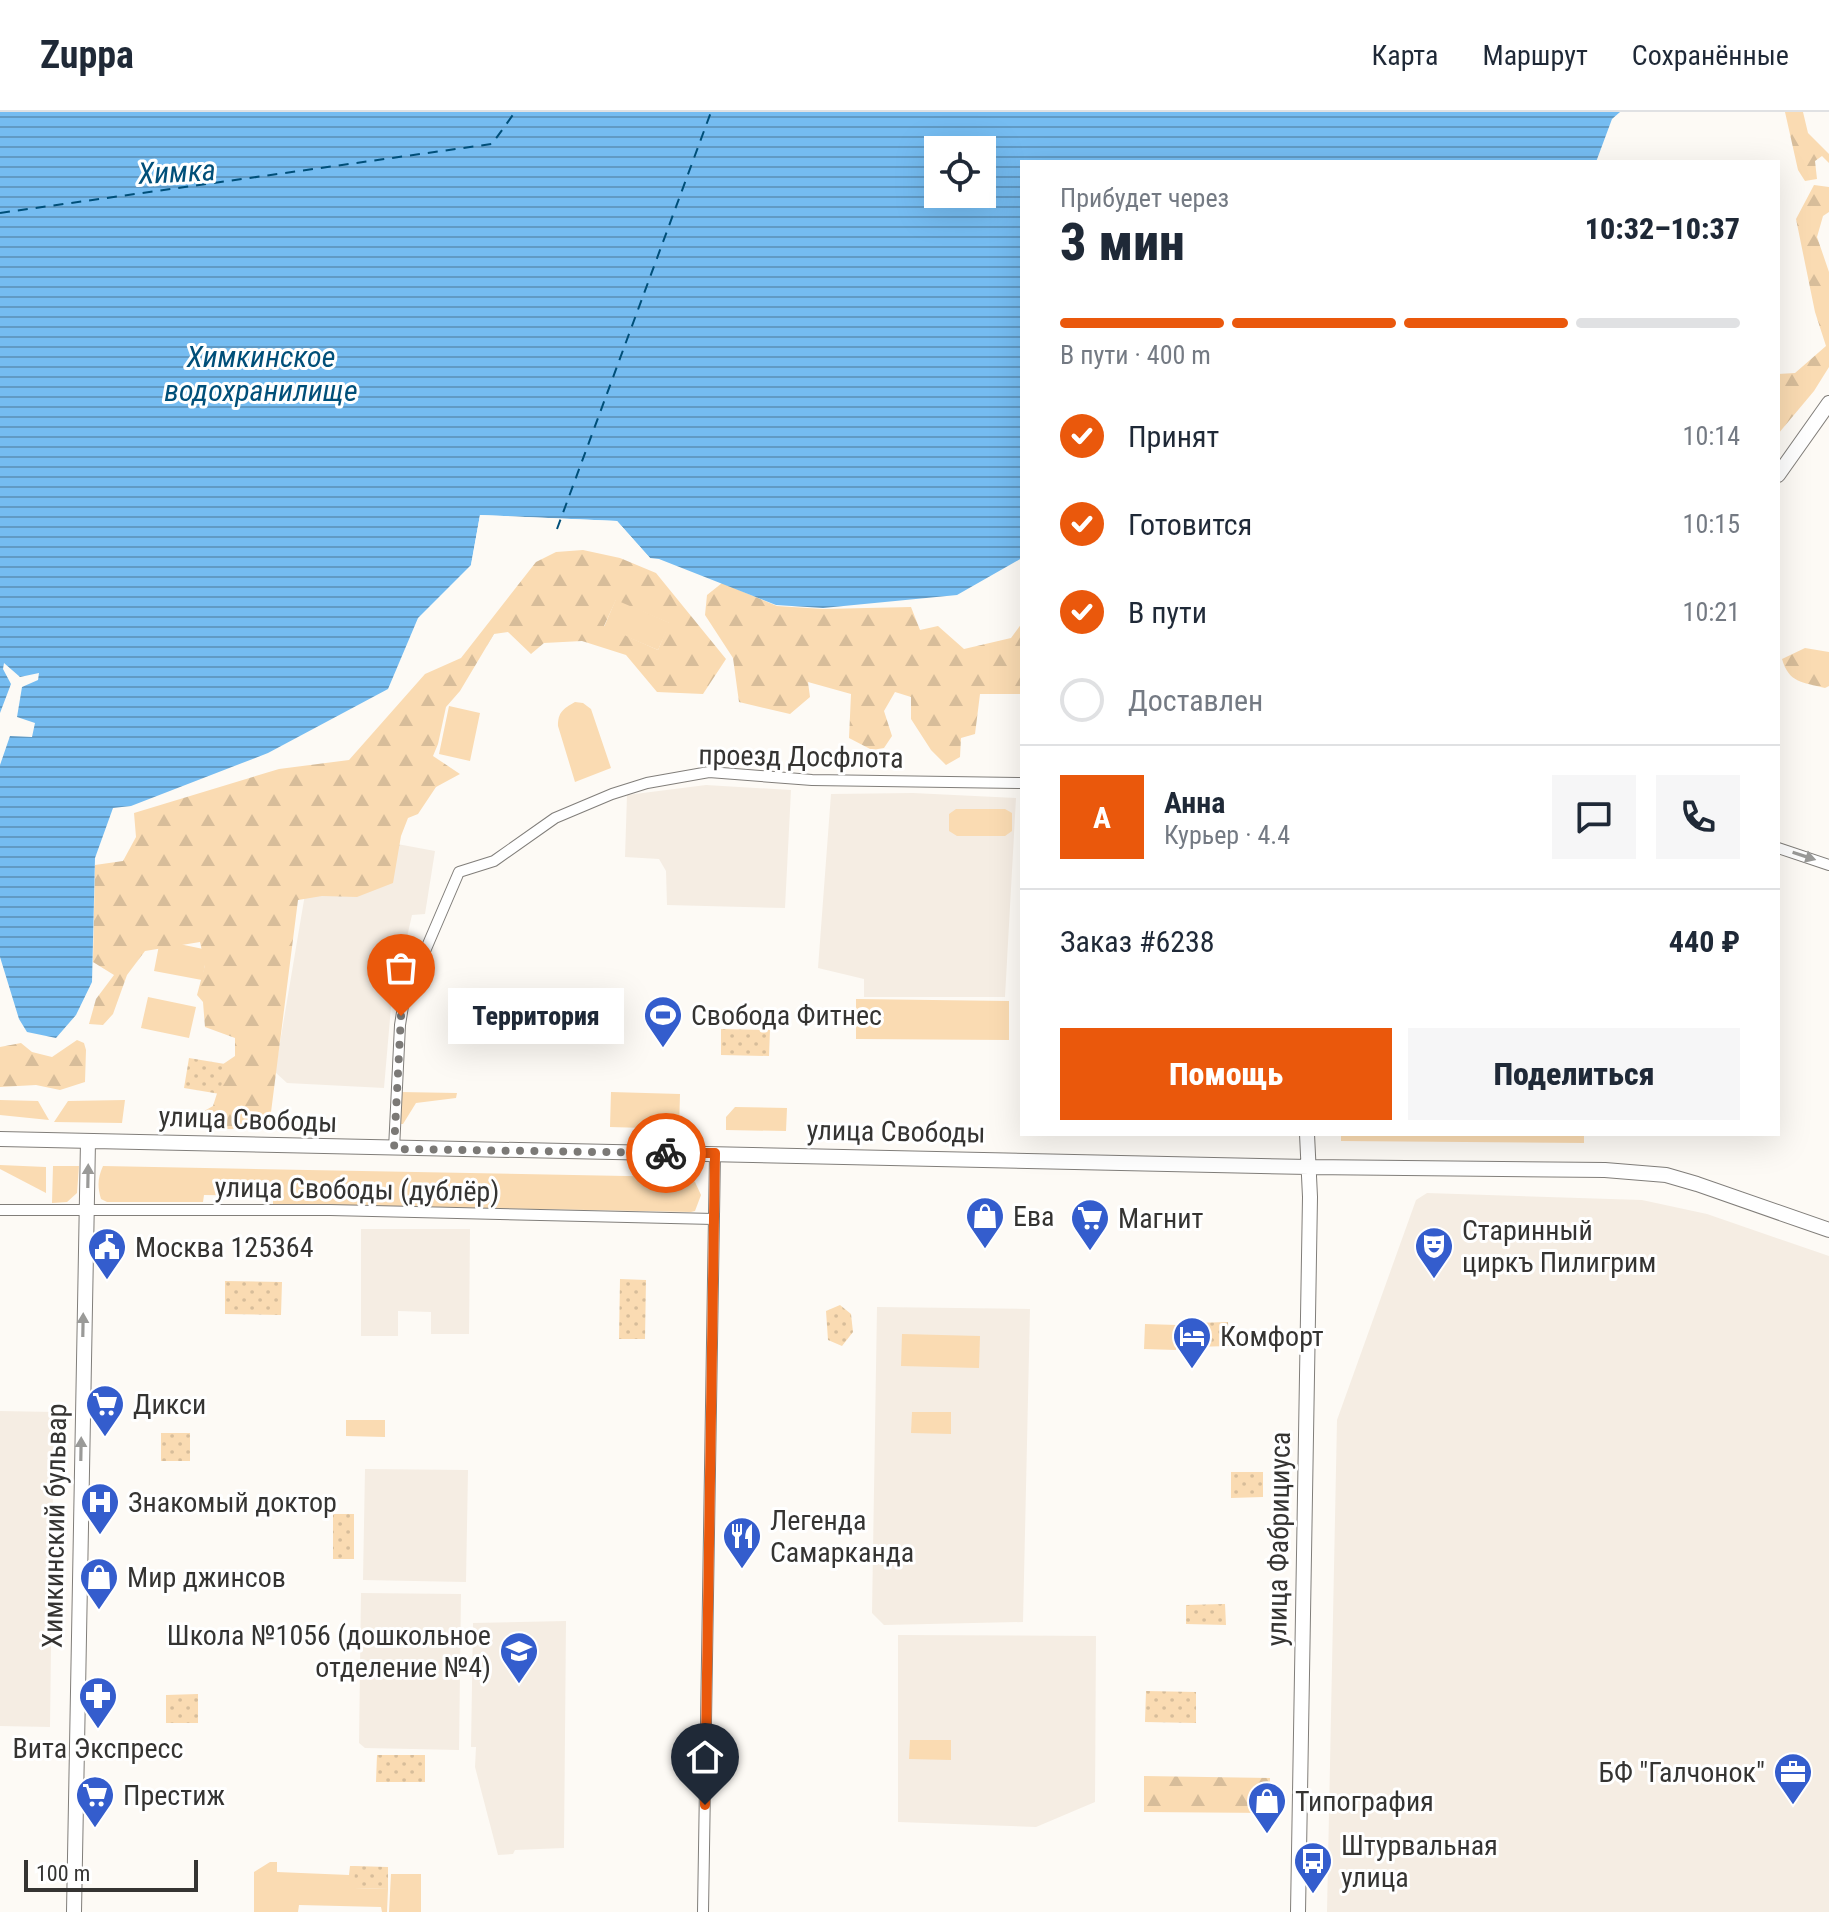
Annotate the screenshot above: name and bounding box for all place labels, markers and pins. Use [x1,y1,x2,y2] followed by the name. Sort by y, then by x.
[367,934,435,1016] pin
[449,988,625,1044] callout: Территория
[642,994,684,1049] sports icon: Свобода Фитнес
[691,999,882,1032] place label: Свобода Фитнес
[964,1195,1006,1250] shop icon: Ева
[1069,1197,1111,1252] supermarket icon: Магнит
[1013,1200,1054,1233] place label: Ева
[1118,1202,1203,1235] place label: Магнит
[1462,1214,1656,1279] place label: Старинный циркъ Пилигрим
[1413,1225,1455,1280] theatre icon: Старинный циркъ Пилигрим
[86,1226,128,1281] public building icon: Москва 125364
[135,1231,313,1264] place label: Москва 125364
[1171,1315,1213,1370] hotel icon: Комфорт
[1220,1320,1324,1353] place label: Комфорт
[84,1383,126,1438] supermarket icon: Дикси
[133,1388,206,1421] place label: Дикси
[79,1481,121,1536] hospital icon: Знакомый доктор
[128,1486,337,1519] place label: Знакомый доктор
[770,1504,914,1569] place label: Легенда Самарканда
[721,1515,763,1570] restaurant icon: Легенда Самарканда
[78,1556,120,1611] shop icon: Мир джинсов
[127,1561,286,1594] place label: Мир джинсов
[167,1619,491,1684] place label: Школа №1056 (дошкольное отделение №4)
[498,1630,540,1685] school or university icon: Школа №1056 (дошкольное отделение №4)
[77,1675,119,1730] pharmacy icon: Вита Экспресс
[671,1723,739,1805] pin
[13,1732,183,1765] place label: Вита Экспресс
[1772,1751,1814,1806] office icon: БФ "Галчонок"
[1599,1756,1765,1789] place label: БФ "Галчонок"
[74,1774,116,1829] supermarket icon: Престиж
[123,1779,225,1812] place label: Престиж
[1246,1780,1288,1835] shop icon: Типография
[1295,1785,1434,1818] place label: Типография
[1341,1829,1498,1894] place label: Штурвальная улица
[1292,1840,1334,1895] bus stop icon: Штурвальная улица

